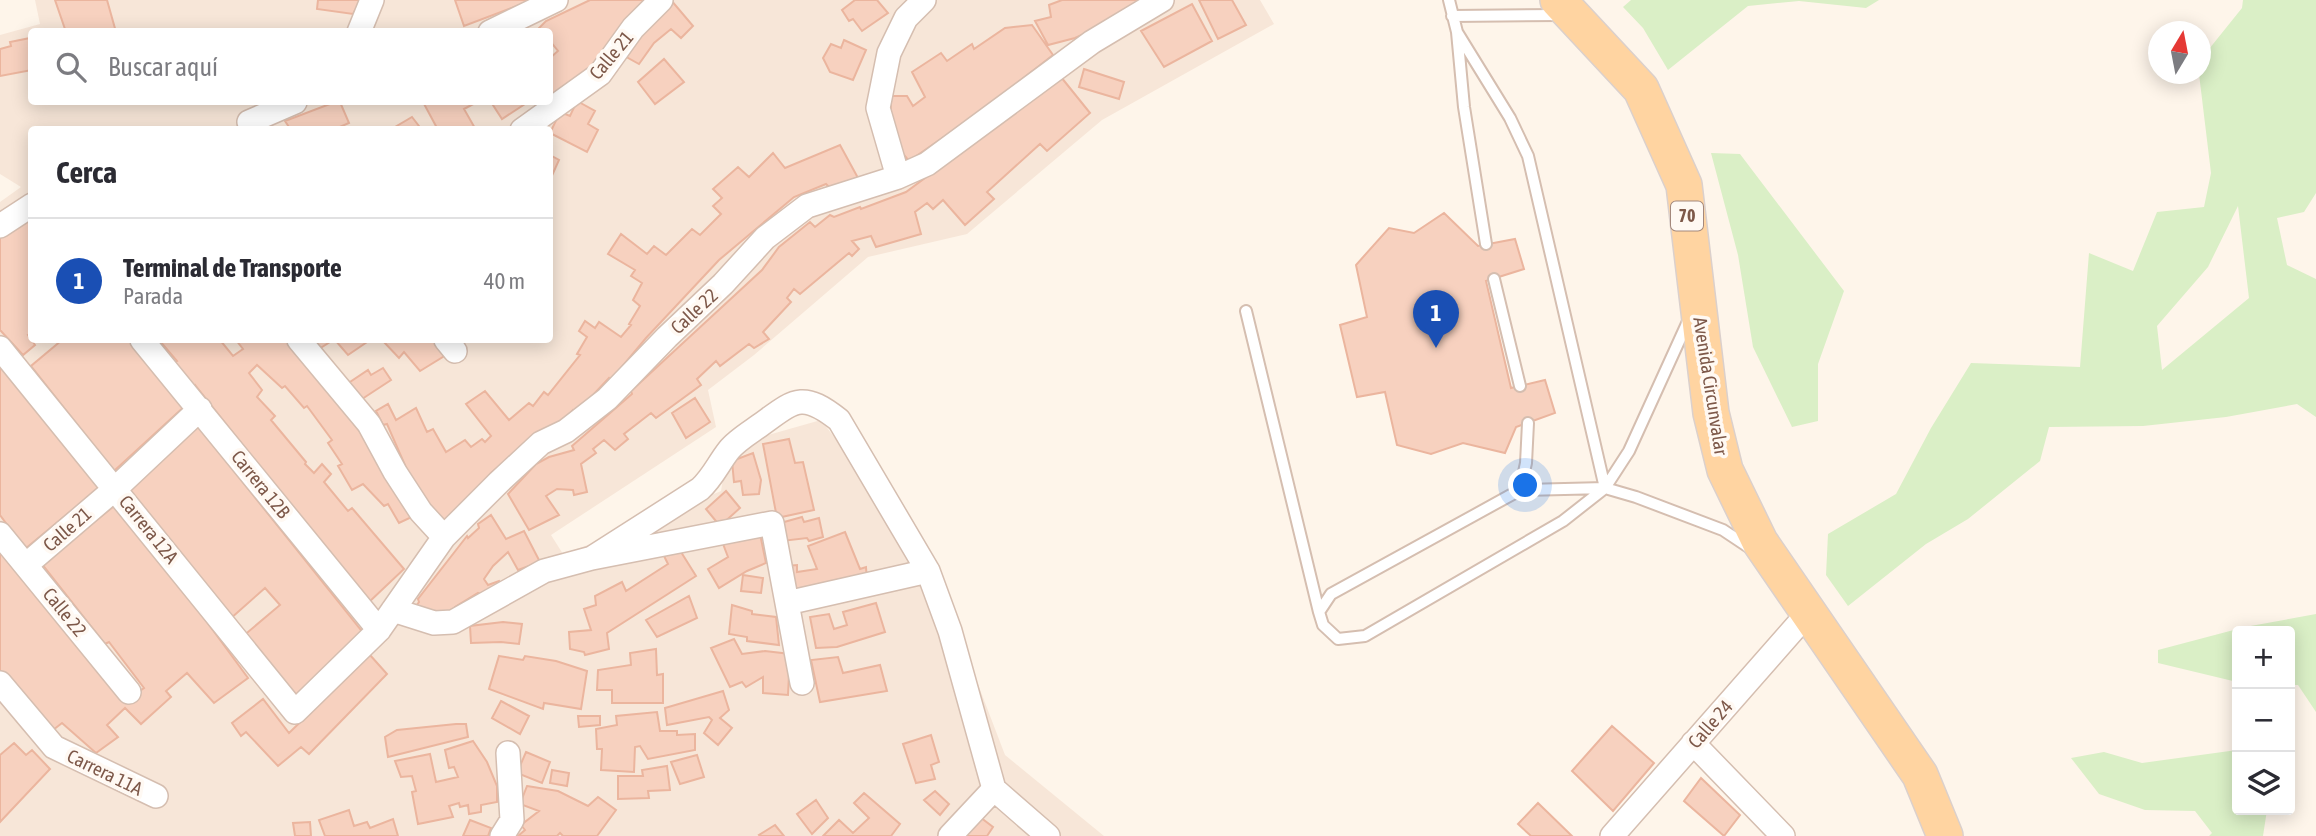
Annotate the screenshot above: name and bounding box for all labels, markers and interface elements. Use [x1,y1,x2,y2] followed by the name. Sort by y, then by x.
[2148,21,2211,84] north arrow
[584,26,638,84] street label: Calle 21
[28,28,553,105] search box
[52,48,90,86] icon: search
[108,52,218,82] text: Buscar aquí
[56,155,117,189] text: Cerca
[1671,202,1703,230] road number: 70
[123,253,342,283] text: Terminal de Transporte
[74,268,84,294] text: 1
[484,268,525,294] text: 40 m
[123,283,183,309] text: Parada
[666,284,722,338] street label: Calle 22
[1413,290,1459,348] pin: 1
[1689,315,1733,457] street label: Avenida Circunvalar
[227,446,295,522] street label: Carrera 12B
[1508,468,1542,502] your location
[115,491,183,568] street label: Carrera 12A
[39,502,95,556] street label: Calle 21
[39,583,91,641] street label: Calle 22
[2232,626,2295,815] map controls
[2232,626,2295,689] button: +
[2232,689,2295,752] button: −
[1683,695,1737,752] street label: Calle 24
[64,744,147,800] street label: Carrera 11A
[2232,752,2295,815] button: layers

